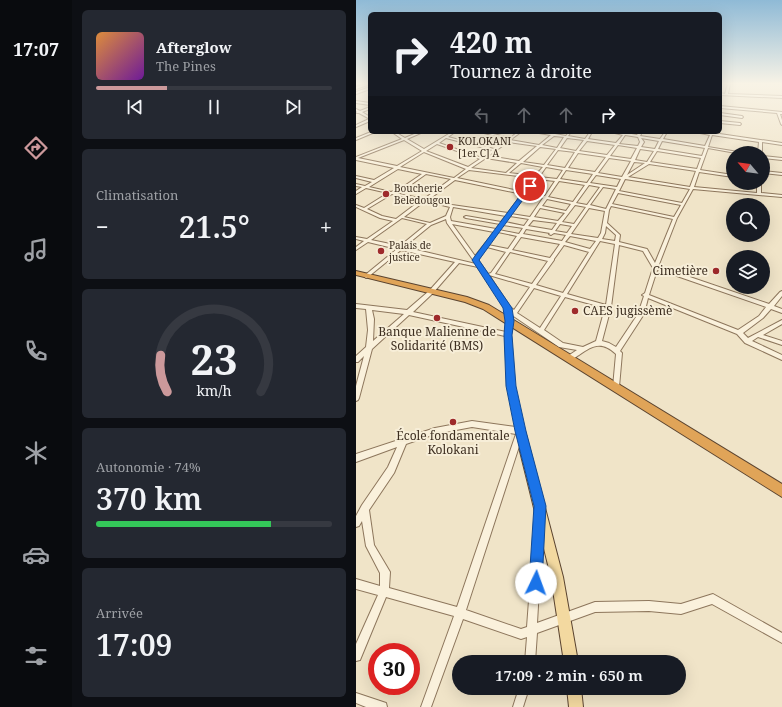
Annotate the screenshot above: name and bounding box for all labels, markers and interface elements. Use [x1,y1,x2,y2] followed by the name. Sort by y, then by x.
[450,23,532,61] text: 420 m
[384,28,436,80] icon: right
[13,37,59,61] text: 17:07
[156,37,232,57] text: Afterglow
[156,57,216,75] text: The Pines
[450,59,592,83] text: Tournez à droite
[124,96,146,118] icon: previous
[203,96,225,118] icon: pause
[282,96,304,118] icon: next
[471,104,493,126] icon: left
[513,104,535,126] icon: ahead
[555,104,577,126] icon: ahead
[597,104,619,126] icon: right
[22,134,50,162] icon: directions
[458,134,512,160] place label: KOLOKANI [1er C] A
[445,142,455,152] marker: KOLOKANI [1er C] A
[726,146,770,190] north arrow
[726,146,770,294] map controls
[513,169,547,203] pin
[519,175,541,197] icon: arrive
[394,181,451,207] place label: Boucherie Beledougou
[96,186,178,204] text: Climatisation
[381,189,391,199] marker: Boucherie Beledougou
[726,198,770,242] button: search
[179,206,250,247] text: 21.5°
[96,211,109,241] text: −
[320,211,332,241] text: +
[22,236,50,264] icon: music
[388,238,431,264] place label: Palais de justice
[376,246,386,256] marker: Palais de justice
[726,250,770,294] button: layers
[652,262,708,279] place label: Cimetière
[711,266,721,276] marker: Cimetière
[583,302,672,319] place label: CAES jugissèmè
[570,306,580,316] marker: CAES jugissèmè
[432,313,442,323] marker: Banque Malienne de Solidarité (BMS)
[378,323,496,354] place label: Banque Malienne de Solidarité (BMS)
[190,330,238,386] text: 23
[22,337,50,365] icon: phone
[196,380,232,399] text: km/h
[448,417,458,427] marker: École fondamentale Kolokani
[396,427,510,458] place label: École fondamentale Kolokani
[22,439,50,467] icon: climate
[96,458,201,476] text: Autonomie · 74%
[96,478,202,519] text: 370 km
[22,541,50,569] icon: car
[515,562,557,604] position arrow
[96,604,143,622] text: Arrivée
[96,624,172,665] text: 17:09
[22,642,50,670] icon: filters
[368,643,420,695] speed limit sign: 30
[495,665,643,685] text: 17:09 · 2 min · 650 m

